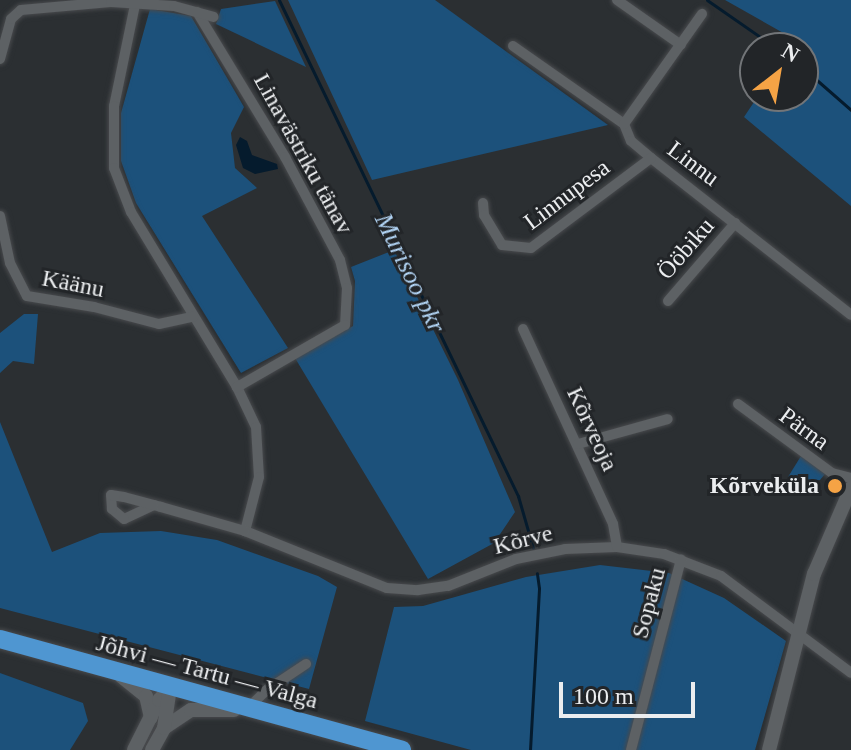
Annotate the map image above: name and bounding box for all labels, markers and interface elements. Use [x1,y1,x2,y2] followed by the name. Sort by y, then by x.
[739,32,819,112] north arrow
[777,38,804,68] text: N
[247,69,359,239] street label: Linavästriku tänav
[661,135,725,193] street label: Linnu
[518,153,616,237] street label: Linnupesa
[368,208,452,338] water label: Murisoo pkr
[652,212,720,286] street label: Ööbiku
[40,264,106,304] street label: Käänu
[560,382,624,476] street label: Kõrveoja
[773,401,835,457] street label: Pärna
[710,472,819,500] place label: Kõrveküla
[826,477,844,495] marker: Kõrveküla
[490,519,556,561] street label: Kõrve
[626,564,672,642] street label: Sopaku
[93,628,321,716] street label: Jõhvi — Tartu — Valga
[563,666,699,716] scale bar
[573,683,634,709] text: 100 m

